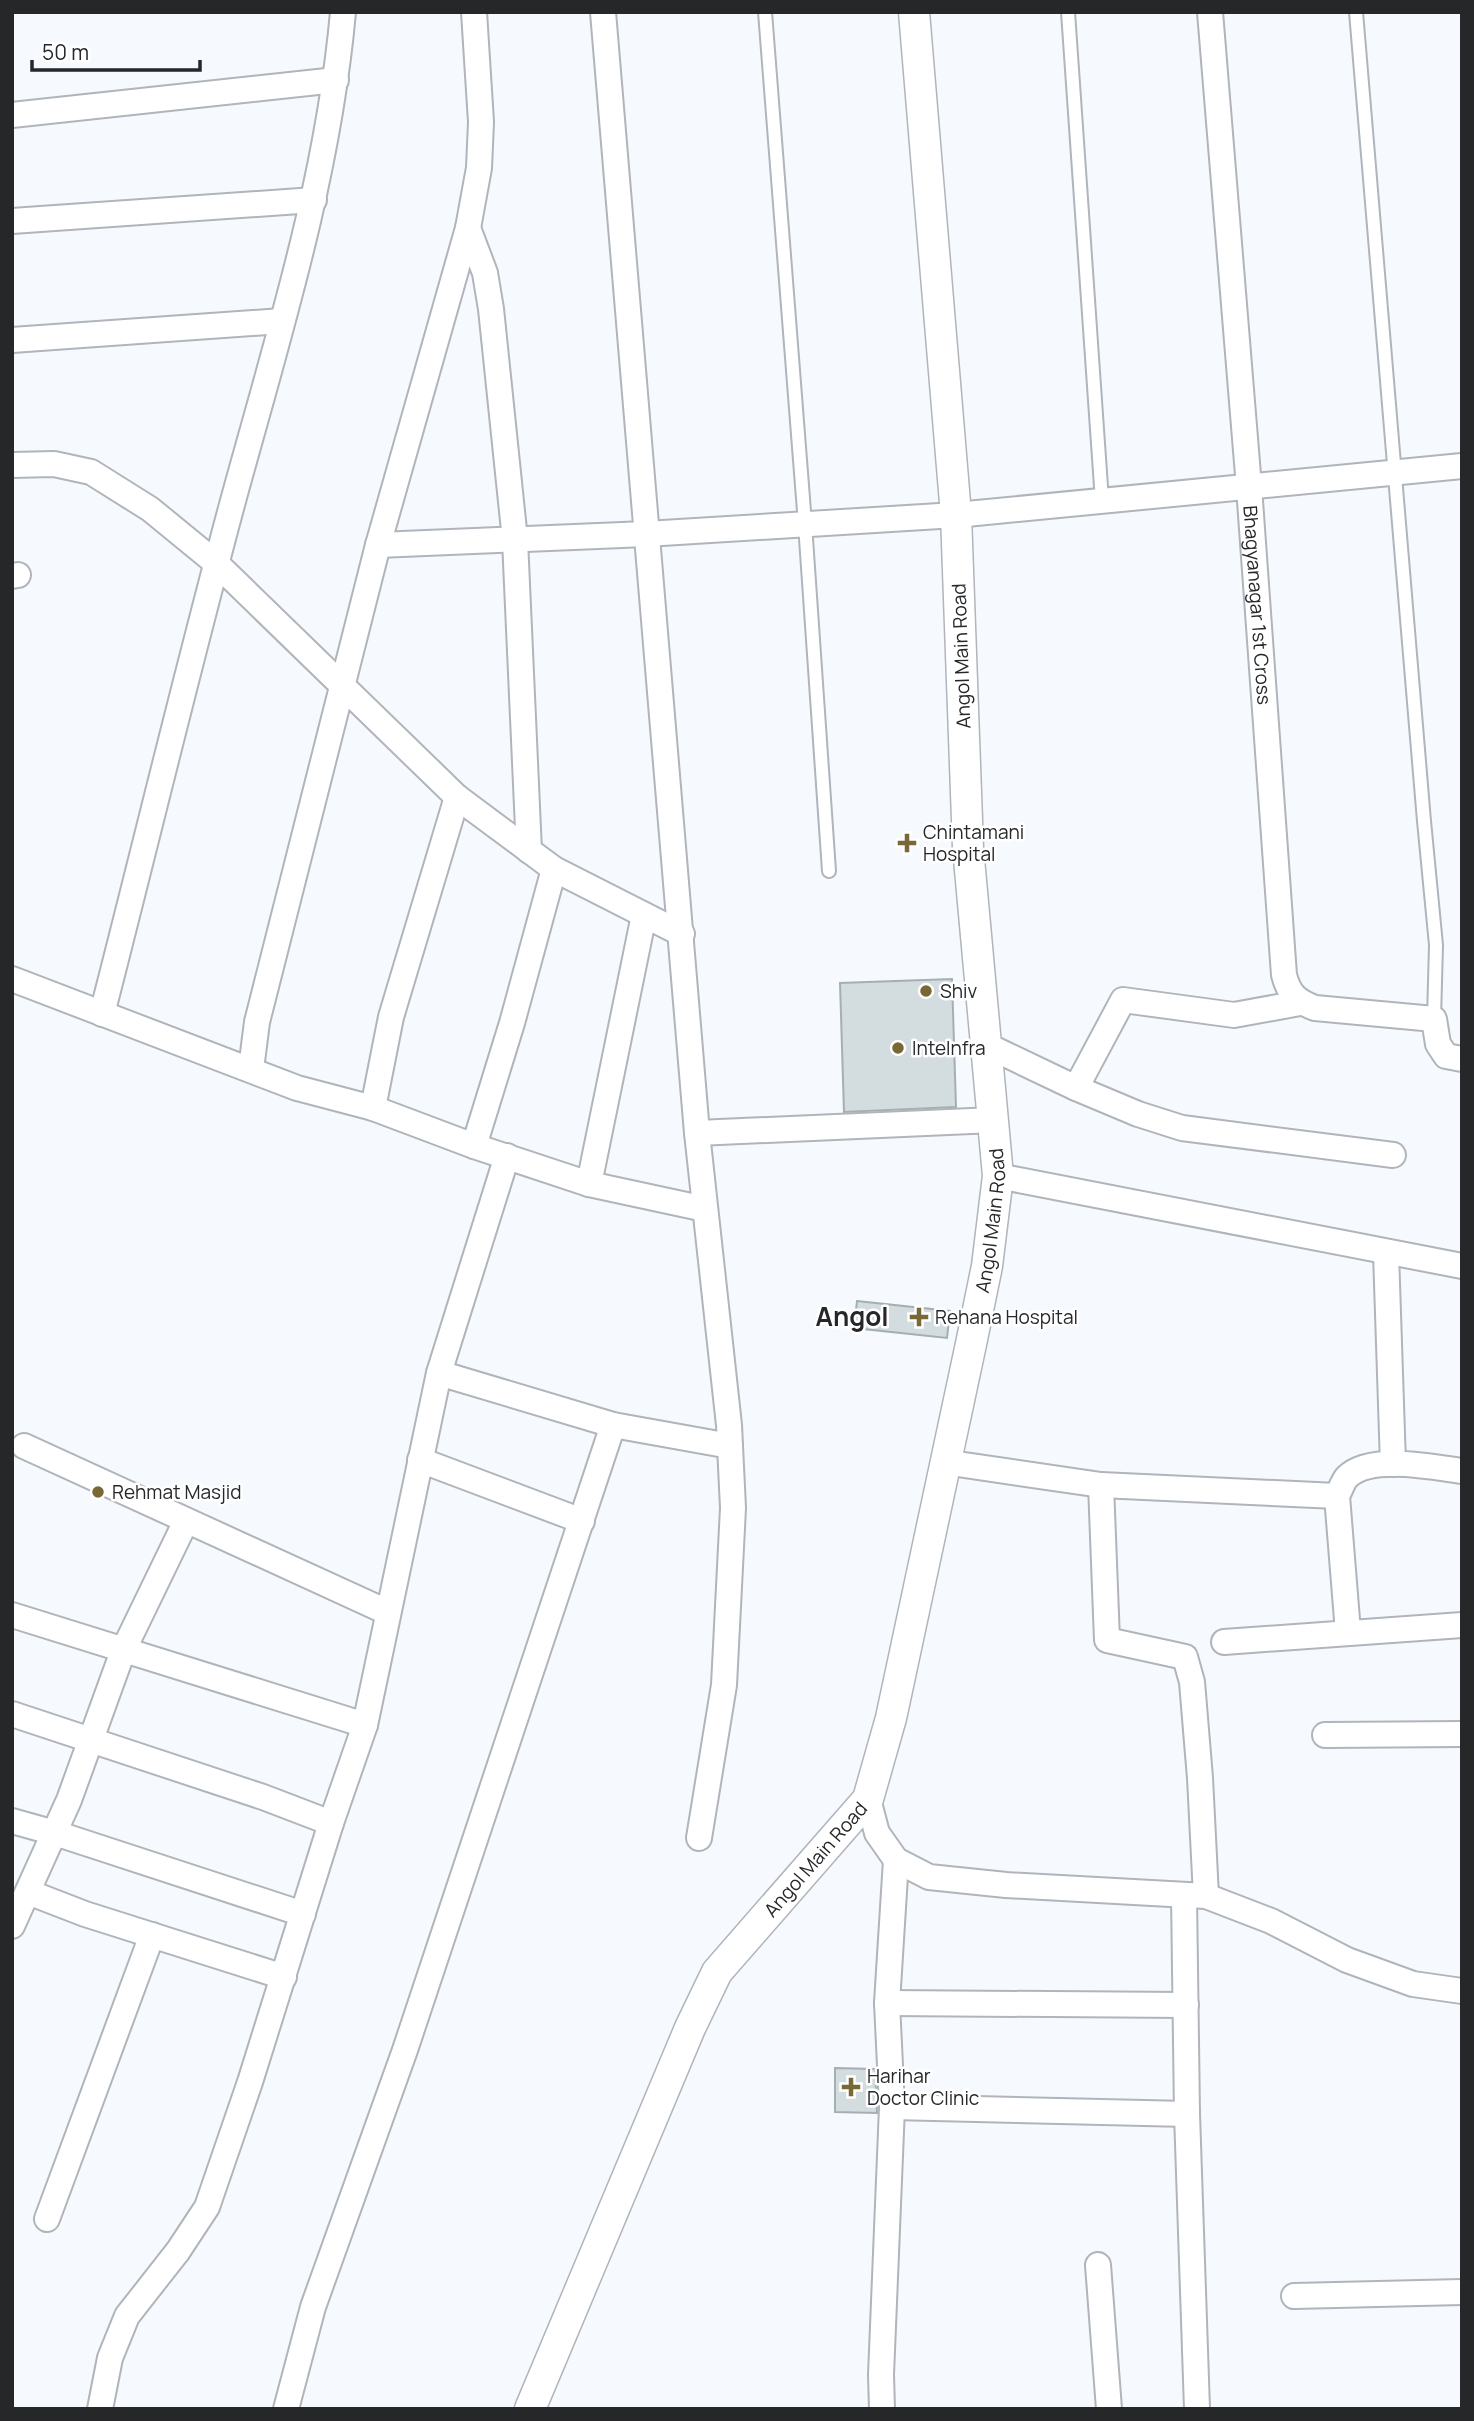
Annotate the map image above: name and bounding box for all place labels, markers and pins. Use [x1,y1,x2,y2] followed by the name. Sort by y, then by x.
[923,819,1024,867] place label: Chintamani Hospital
[897,833,917,853] marker: Chintamani Hospital
[940,978,977,1004] place label: Shiv
[918,983,934,999] marker: Shiv
[912,1035,986,1061] place label: Intelnfra
[890,1040,906,1056] marker: Intelnfra
[935,1304,1078,1330] place label: Rehana Hospital
[909,1307,929,1327] marker: Rehana Hospital
[112,1479,241,1505] place label: Rehmat Masjid
[90,1484,106,1500] marker: Rehmat Masjid
[867,2063,979,2111] place label: Harihar Doctor Clinic
[841,2077,861,2097] marker: Harihar Doctor Clinic

